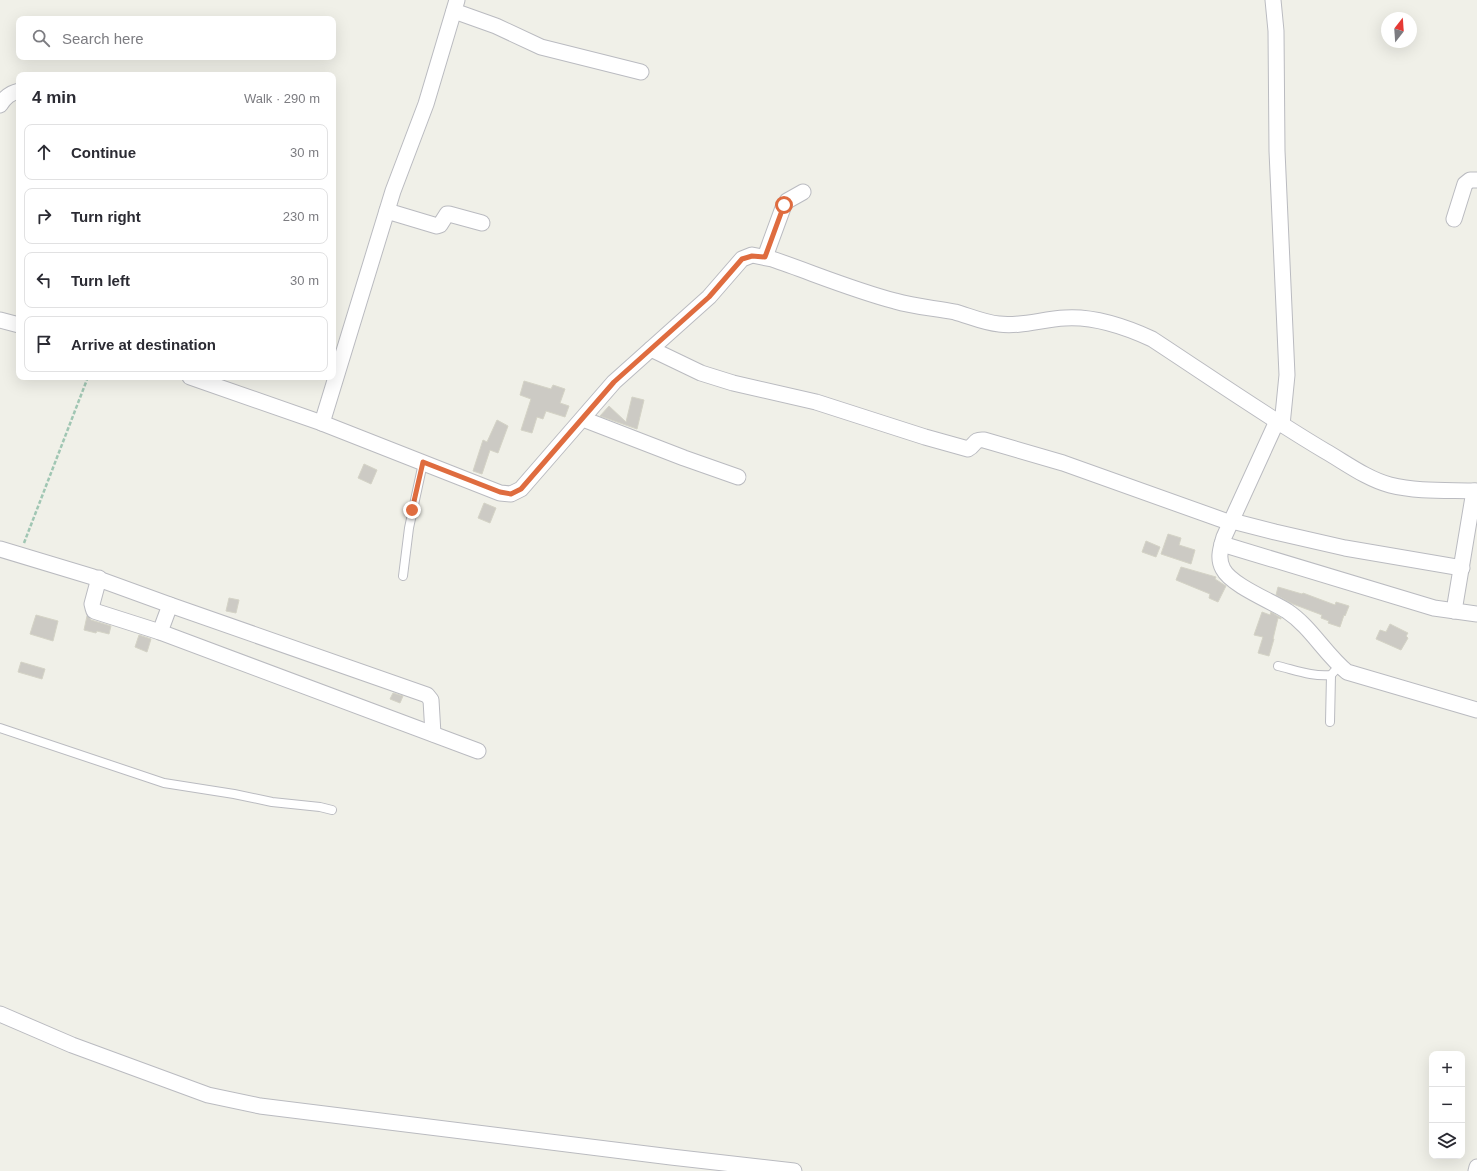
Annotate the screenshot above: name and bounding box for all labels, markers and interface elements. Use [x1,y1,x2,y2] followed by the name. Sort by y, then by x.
[1381,12,1417,48] north arrow
[16,16,336,60] search box
[30,27,52,49] icon: search
[62,30,144,47] text: Search here
[32,88,76,107] text: 4 min
[244,91,320,106] text: Walk · 290 m
[33,141,55,163] icon: ahead
[71,144,136,161] text: Continue
[290,145,319,160] text: 30 m
[775,196,793,214] route start
[33,205,55,227] icon: right
[71,208,141,225] text: Turn right
[283,209,319,224] text: 230 m
[33,269,55,291] icon: left
[71,272,130,289] text: Turn left
[290,273,319,288] text: 30 m
[33,333,55,355] icon: arrive
[71,336,216,353] text: Arrive at destination
[403,501,421,519] route end
[1429,1051,1465,1159] map controls
[1429,1051,1465,1087] button: +
[1429,1087,1465,1123] button: −
[1429,1123,1465,1159] button: layers

